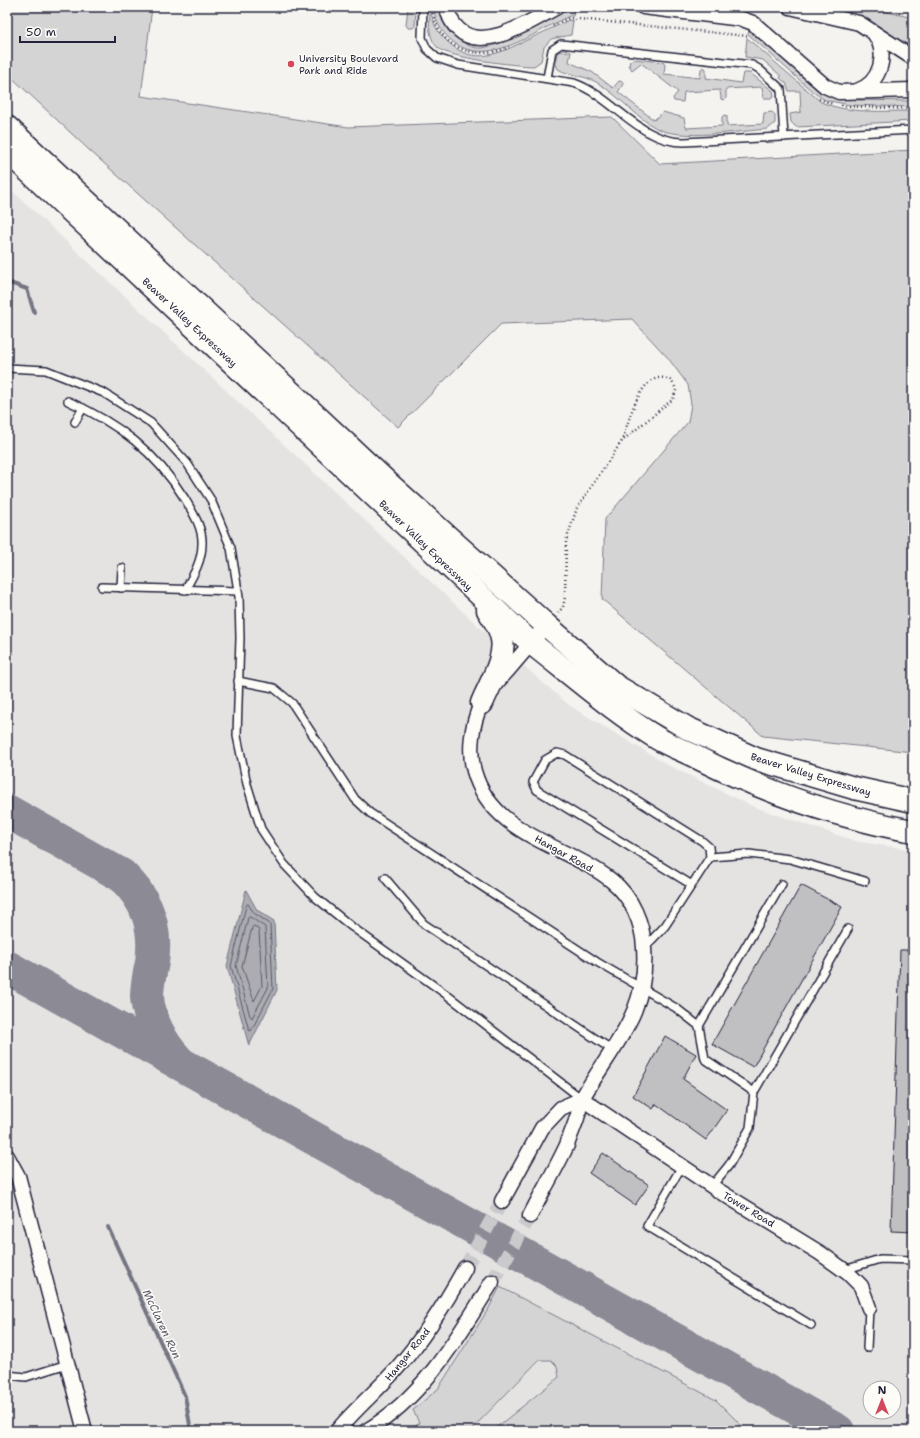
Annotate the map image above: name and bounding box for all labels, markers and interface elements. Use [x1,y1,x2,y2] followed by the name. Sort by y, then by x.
[20,18,115,44] scale bar
[26,24,56,40] text: 50 m
[299,52,399,77] place label: University Boulevard Park and Ride
[286,59,296,69] marker: University Boulevard Park and Ride
[139,275,240,370] street label: Beaver Valley Expressway
[376,497,475,594] street label: Beaver Valley Expressway
[749,750,873,799] street label: Beaver Valley Expressway
[532,832,596,875] street label: Hangar Road
[720,1189,778,1230] street label: Tower Road
[139,1287,184,1362] water label: McClaren Run
[382,1325,433,1384] street label: Hangar Road
[862,1380,902,1420] north arrow
[878,1383,887,1398] text: N

